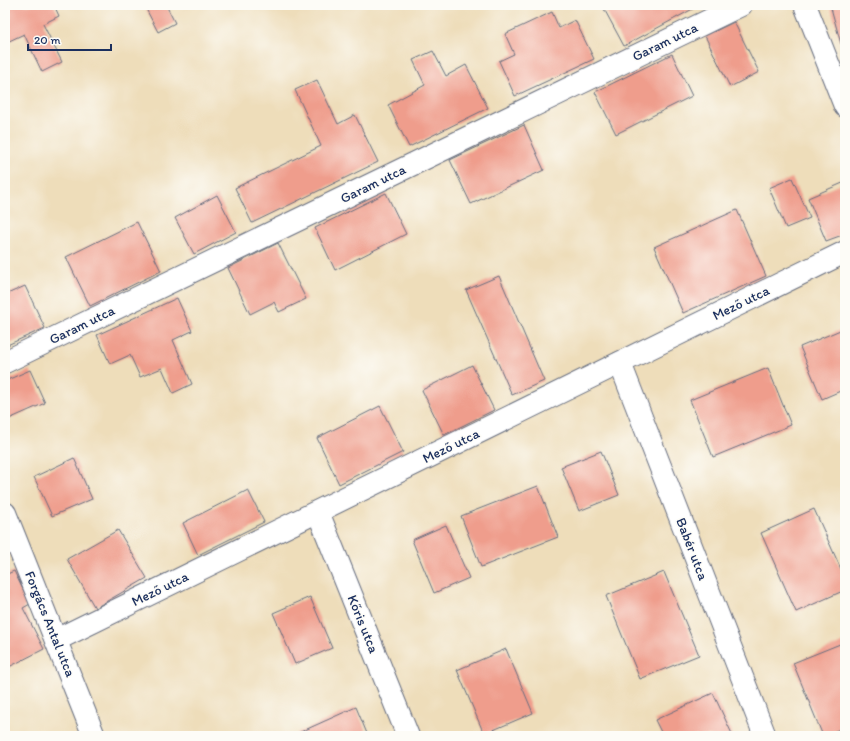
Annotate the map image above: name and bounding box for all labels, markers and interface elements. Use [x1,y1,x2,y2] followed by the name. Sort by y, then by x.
[629,19,701,65] street label: Garam utca
[28,26,111,52] scale bar
[34,33,61,47] text: 20 m
[337,161,409,207] street label: Garam utca
[710,282,773,324] street label: Mező utca
[46,302,118,348] street label: Garam utca
[420,425,483,467] street label: Mező utca
[672,515,712,583] street label: Babér utca
[129,568,192,610] street label: Mező utca
[21,569,79,680] street label: Forgács Antal utca
[344,592,383,656] street label: Kőris utca

